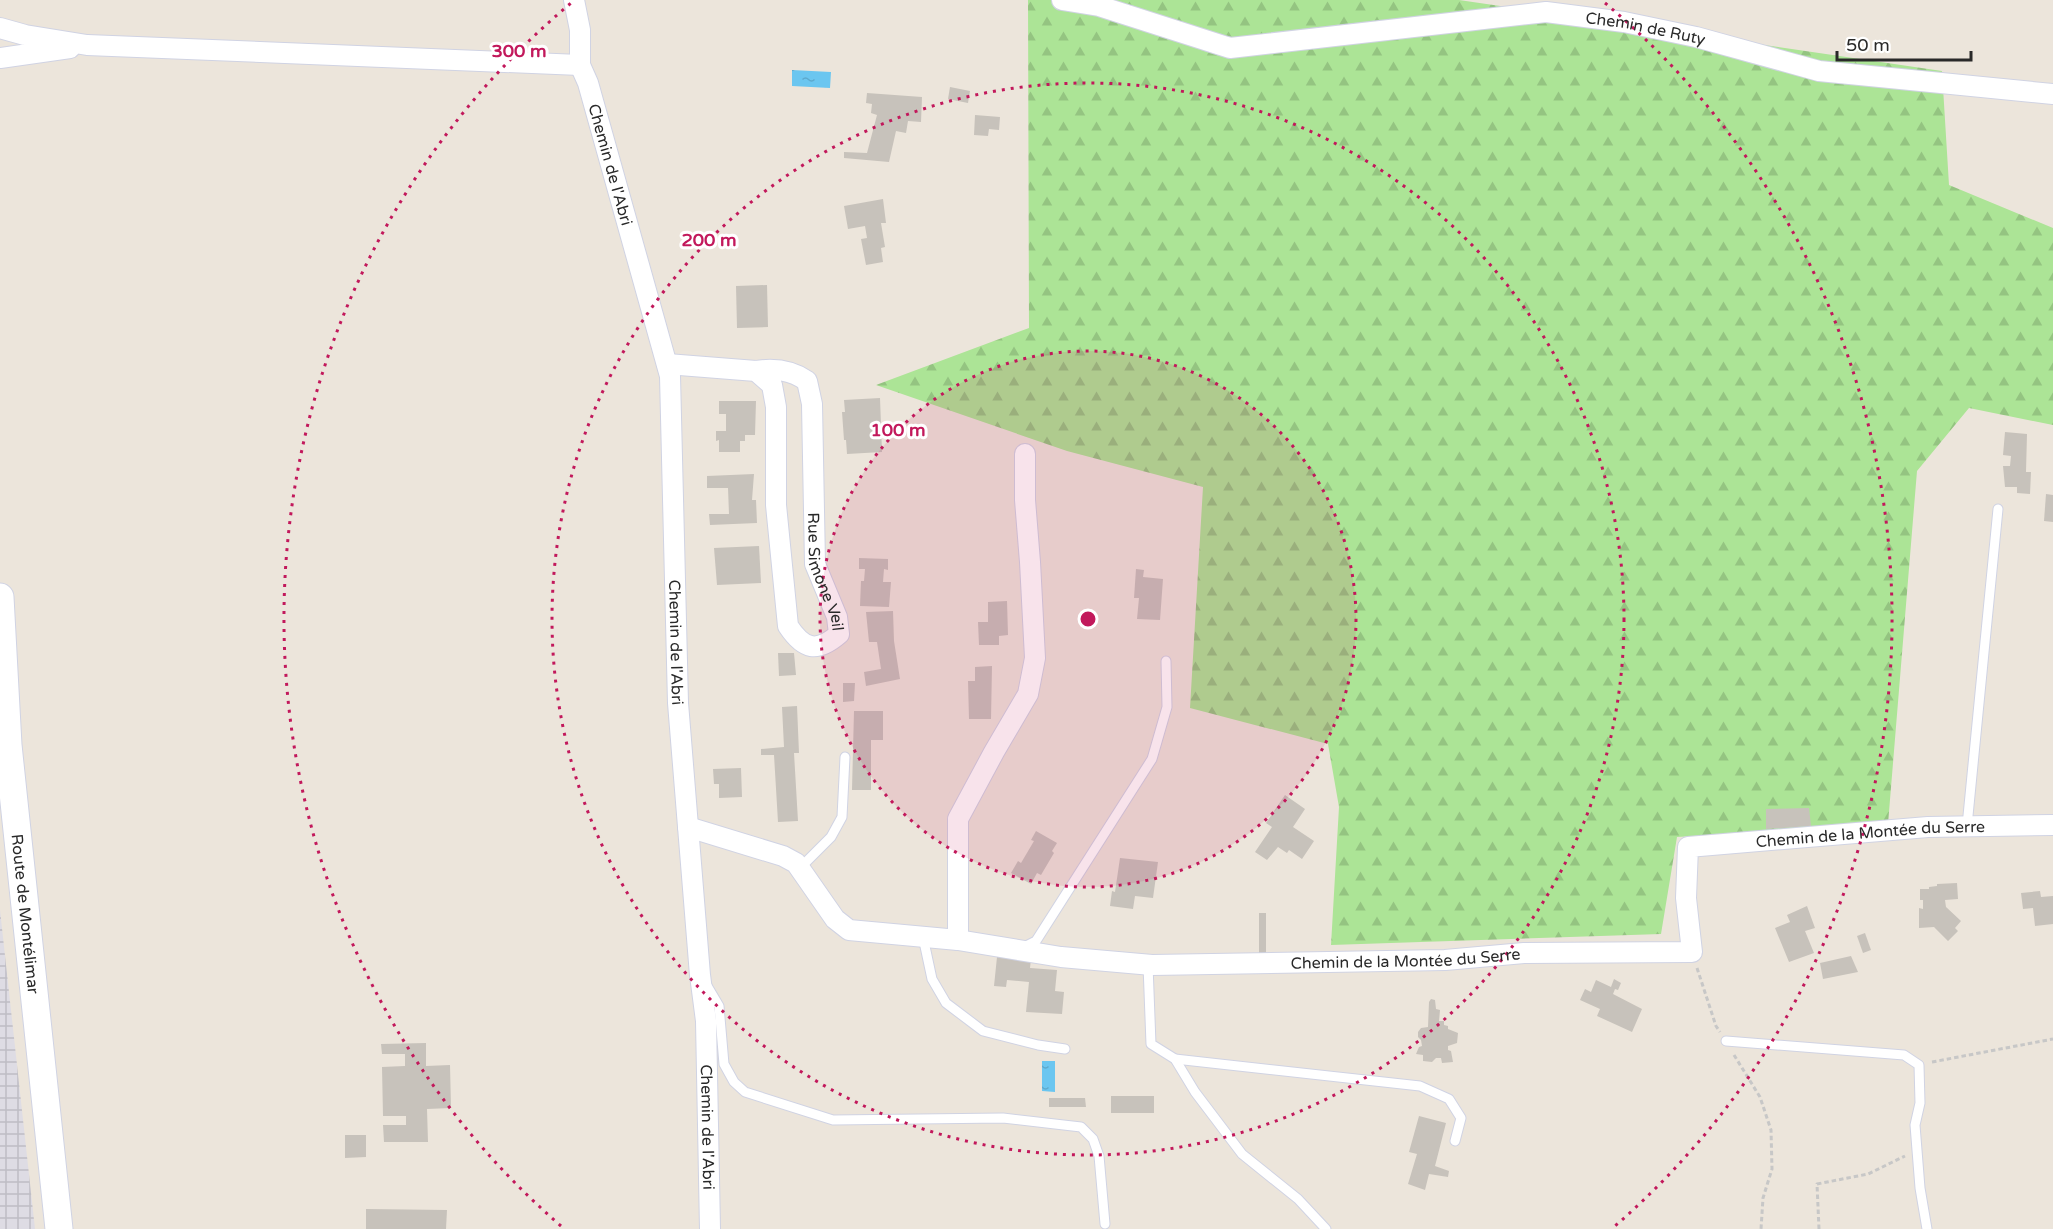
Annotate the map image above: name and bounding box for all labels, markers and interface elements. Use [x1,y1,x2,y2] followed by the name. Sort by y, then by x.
[1584,8,1708,50] street label: Chemin de Ruty
[1837,24,1970,62] scale bar
[1846,34,1890,56] text: 50 m
[491,40,547,62] text: 300 m
[583,102,636,228] street label: Chemin de l'Abri
[681,229,737,251] text: 200 m
[870,419,926,441] text: 100 m
[803,512,848,632] street label: Rue Simone Veil
[664,579,687,706] street label: Chemin de l'Abri
[1078,609,1098,629] centre of rings
[1755,817,1985,852] street label: Chemin de la Montée du Serre
[6,833,43,996] street label: Route de Montélimar
[1291,944,1521,974] street label: Chemin de la Montée du Serre
[696,1064,718,1190] street label: Chemin de l'Abri

